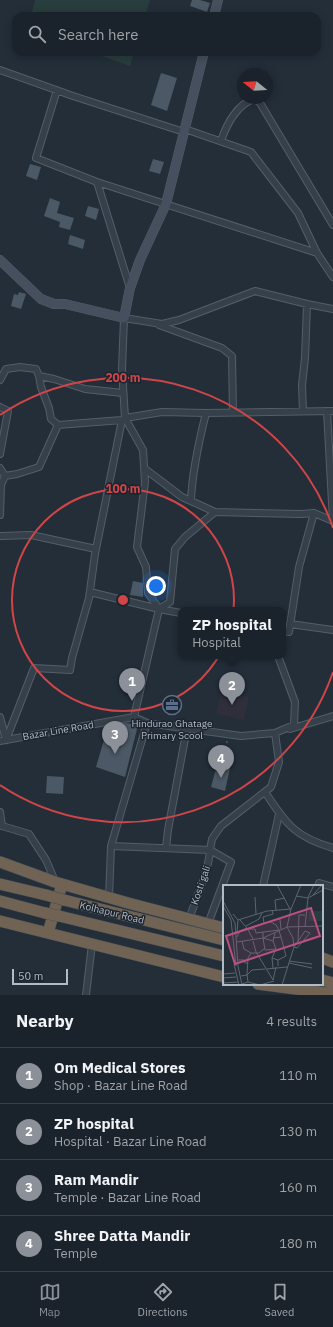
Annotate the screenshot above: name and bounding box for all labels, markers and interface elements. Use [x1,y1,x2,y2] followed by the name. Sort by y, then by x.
[12,12,321,56] search box
[26,23,48,45] icon: search
[58,25,138,44] text: Search here
[237,68,273,104] north arrow
[105,370,141,385] text: 200 m
[105,481,141,496] text: 100 m
[146,576,166,596] your location
[116,593,130,607] centre of rings
[178,607,286,659] popup
[192,615,272,634] text: ZP hospital
[192,634,241,651] text: Hospital
[119,668,145,701] pin: 1
[219,672,245,705] pin: 2
[161,694,183,716] office icon: Hindurao Ghatage Primary Scool
[131,717,213,742] place label: Hindurao Ghatage Primary Scool
[22,718,95,743] street label: Bazar Line Road
[102,721,128,754] pin: 3
[208,745,234,778] pin: 4
[188,864,213,907] street label: Kosti gali
[223,885,323,985] inset map
[78,898,145,927] street label: Kolhapur Road
[12,967,68,986] scale bar
[18,969,43,983] text: 50 m
[16,1010,74,1032] text: Nearby
[266,1013,317,1030] text: 4 results
[54,1058,186,1077] text: Om Medical Stores
[25,1067,33,1084] text: 1
[279,1067,317,1084] text: 110 m
[54,1077,188,1094] text: Shop · Bazar Line Road
[54,1114,134,1133] text: ZP hospital
[25,1123,33,1140] text: 2
[279,1123,317,1140] text: 130 m
[54,1133,207,1150] text: Hospital · Bazar Line Road
[54,1170,139,1189] text: Ram Mandir
[25,1179,33,1196] text: 3
[279,1179,317,1196] text: 160 m
[54,1189,201,1206] text: Temple · Bazar Line Road
[54,1226,190,1245] text: Shree Datta Mandir
[25,1235,33,1252] text: 4
[279,1235,317,1252] text: 180 m
[54,1245,97,1262] text: Temple
[39,1281,61,1319] tab: Map
[138,1281,188,1319] tab: Directions
[265,1281,294,1319] tab: Saved

